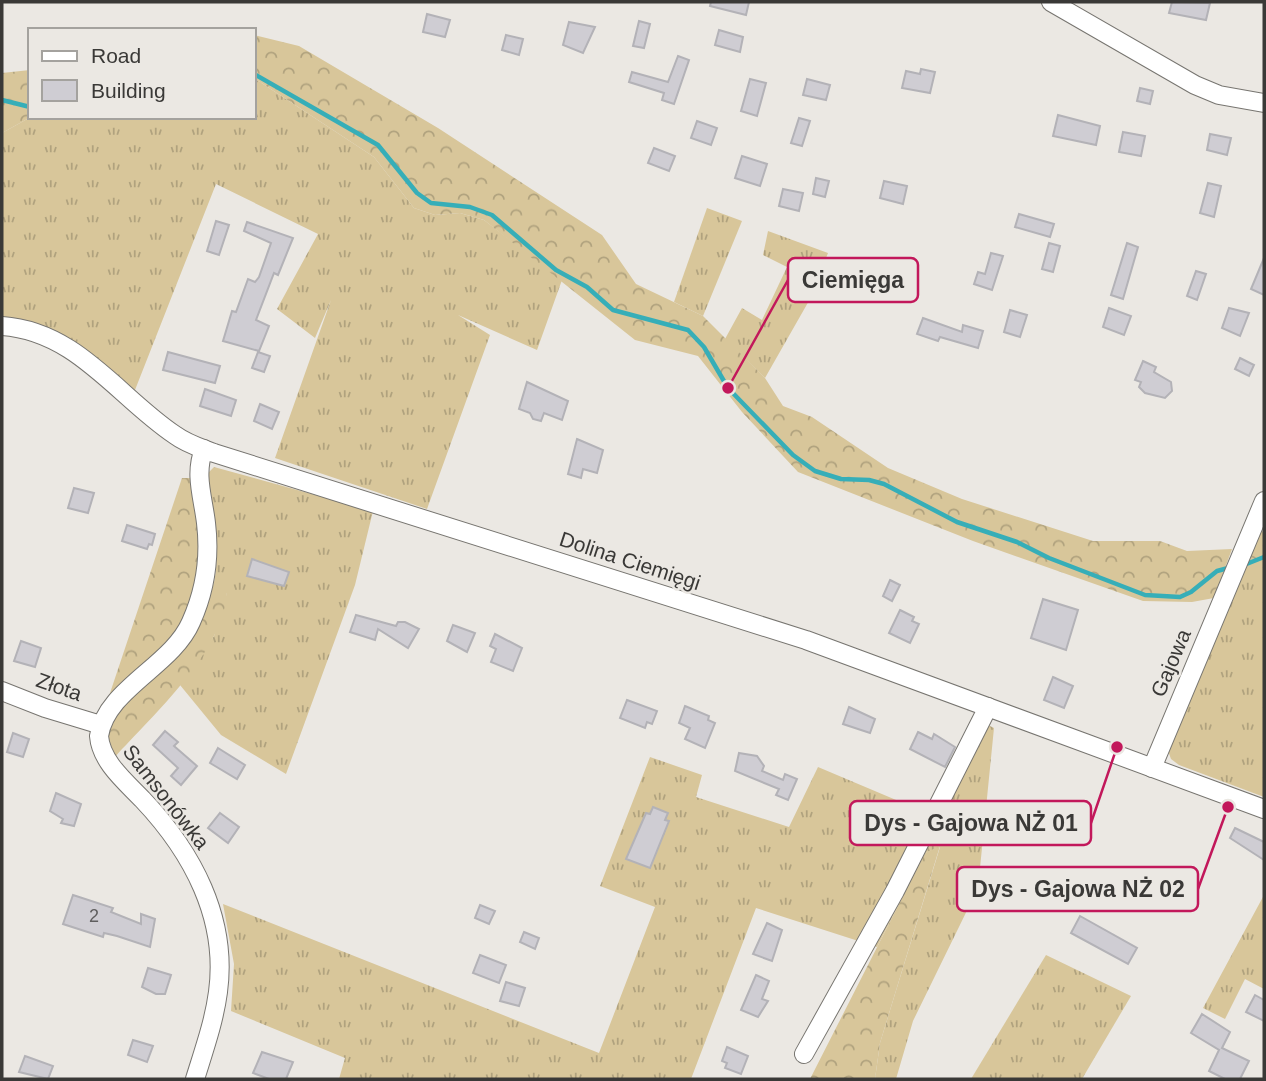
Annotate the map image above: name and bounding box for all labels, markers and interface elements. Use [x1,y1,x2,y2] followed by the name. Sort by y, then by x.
[28,28,256,119] legend
[91,44,141,67] text: Road
[91,79,166,102] text: Building
[788,258,918,302] callout: Ciemięga
[802,267,904,293] text: Ciemięga
[557,527,704,594] street label: Dolina Ciemięgi
[1146,625,1195,700] street label: Gajowa
[33,668,85,705] street label: Złota
[119,740,214,854] street label: Samsonówka
[850,801,1091,845] callout: Dys - Gajowa NŻ 01
[864,810,1078,836] text: Dys - Gajowa NŻ 01
[957,867,1198,911] callout: Dys - Gajowa NŻ 02
[971,876,1185,902] text: Dys - Gajowa NŻ 02
[89,906,99,926] house number: 2

